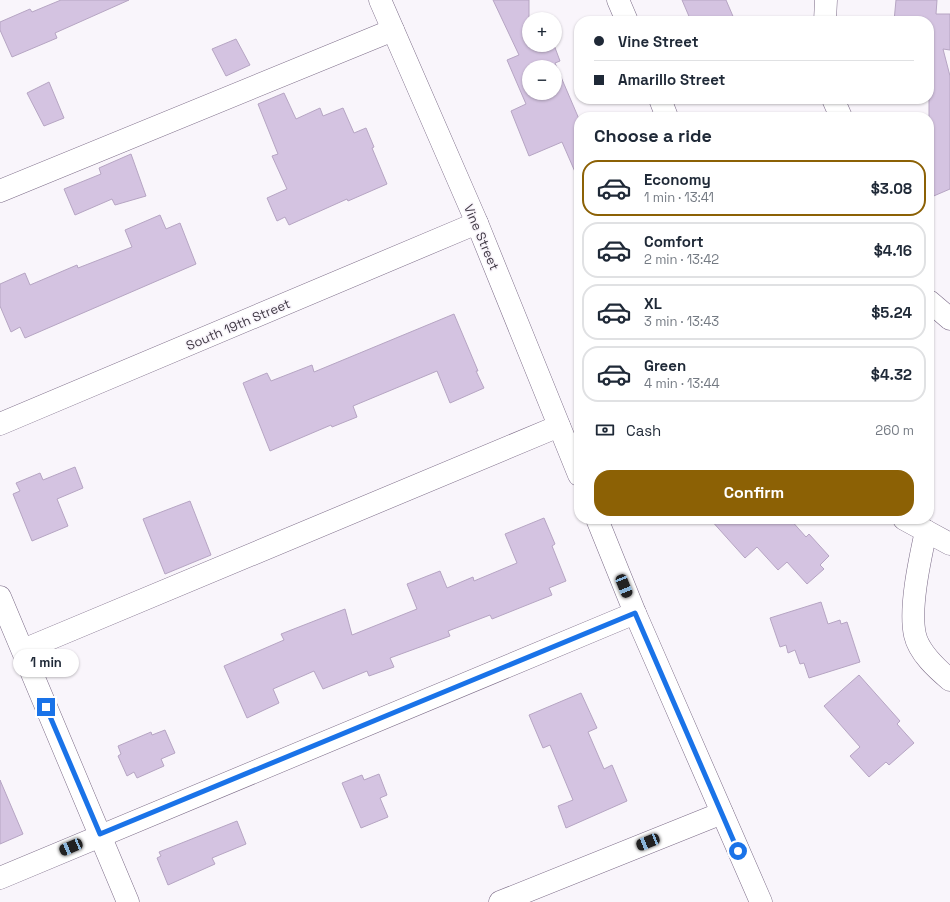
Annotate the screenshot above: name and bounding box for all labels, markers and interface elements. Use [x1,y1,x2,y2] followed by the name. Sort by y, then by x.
[522,12,562,100] map controls
[522,12,562,52] button: +
[618,32,698,51] text: Vine Street
[522,60,562,100] button: −
[618,70,725,89] text: Amarillo Street
[594,124,712,147] text: Choose a ride
[596,170,632,206] icon: car
[644,170,711,189] text: Economy
[871,179,912,198] text: $3.08
[644,189,714,206] text: 1 min · 13:41
[460,202,503,273] street label: Vine Street
[596,232,632,268] icon: car
[644,232,704,251] text: Comfort
[874,241,912,260] text: $4.16
[644,251,719,268] text: 2 min · 13:42
[596,294,632,330] icon: car
[644,294,662,313] text: XL
[183,295,293,354] street label: South 19th Street
[871,303,912,322] text: $5.24
[644,313,719,330] text: 3 min · 13:43
[596,356,632,392] icon: car
[644,356,686,375] text: Green
[871,365,912,384] text: $4.32
[644,375,720,392] text: 4 min · 13:44
[594,419,616,441] icon: cash
[626,421,661,440] text: Cash
[875,422,914,439] text: 260 m
[594,470,914,516] button: Confirm
[614,573,634,599] car
[13,649,79,677] callout: 1 min
[30,654,62,671] text: 1 min
[37,698,55,716] route end
[635,832,661,852] car
[58,837,84,857] car
[729,842,747,860] route start

